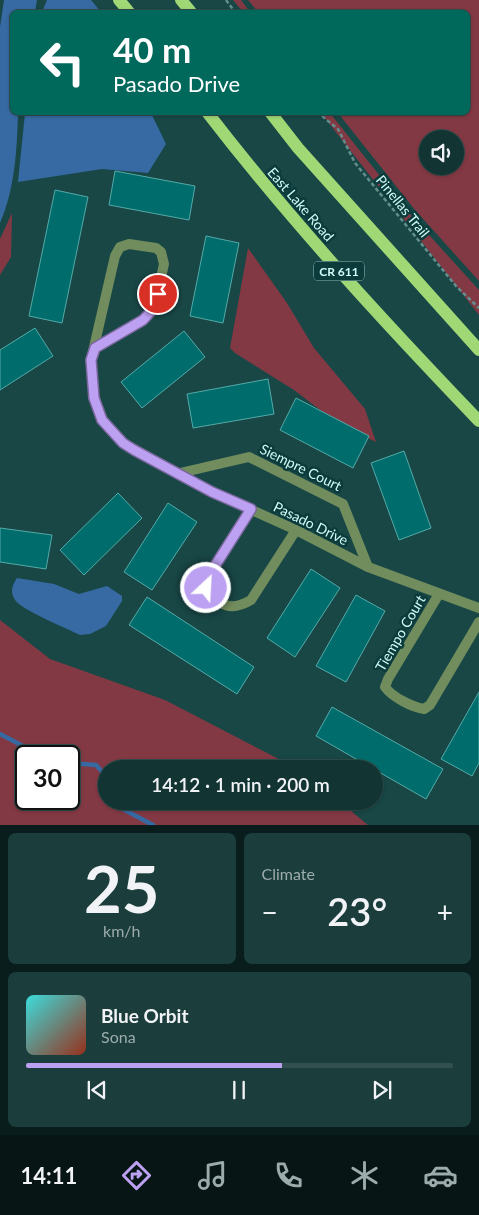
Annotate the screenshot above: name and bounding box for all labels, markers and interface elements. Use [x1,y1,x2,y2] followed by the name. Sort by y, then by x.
[113,28,191,70] text: 40 m
[30,30,95,95] icon: left
[113,70,240,97] text: Pasado Drive
[419,130,464,175] map controls
[419,130,464,175] button: sound
[264,164,338,244] street label: East Lake Road
[373,171,433,241] street label: Pinellas Trail
[314,262,364,280] road number: CR 611
[137,273,179,315] pin
[144,280,172,308] icon: arrive
[257,440,345,494] street label: Siempre Court
[271,498,351,548] street label: Pasado Drive
[179,561,231,613] position arrow
[371,592,429,674] street label: Tiempo Court
[15,745,80,810] speed limit sign: 30
[151,773,330,796] text: 14:12 · 1 min · 200 m
[84,849,159,927] text: 25
[262,864,315,883] text: Climate
[327,888,387,934] text: 23°
[262,895,278,929] text: −
[437,895,453,929] text: +
[103,921,140,940] text: km/h
[101,1004,189,1027] text: Blue Orbit
[101,1027,136,1046] text: Sona
[83,1076,111,1104] icon: previous
[225,1076,253,1104] icon: pause
[368,1076,396,1104] icon: next
[119,1158,154,1193] icon: directions
[195,1158,230,1193] icon: music
[271,1158,306,1193] icon: phone
[347,1158,382,1193] icon: climate
[423,1158,458,1193] icon: car
[21,1162,77,1189] text: 14:11

